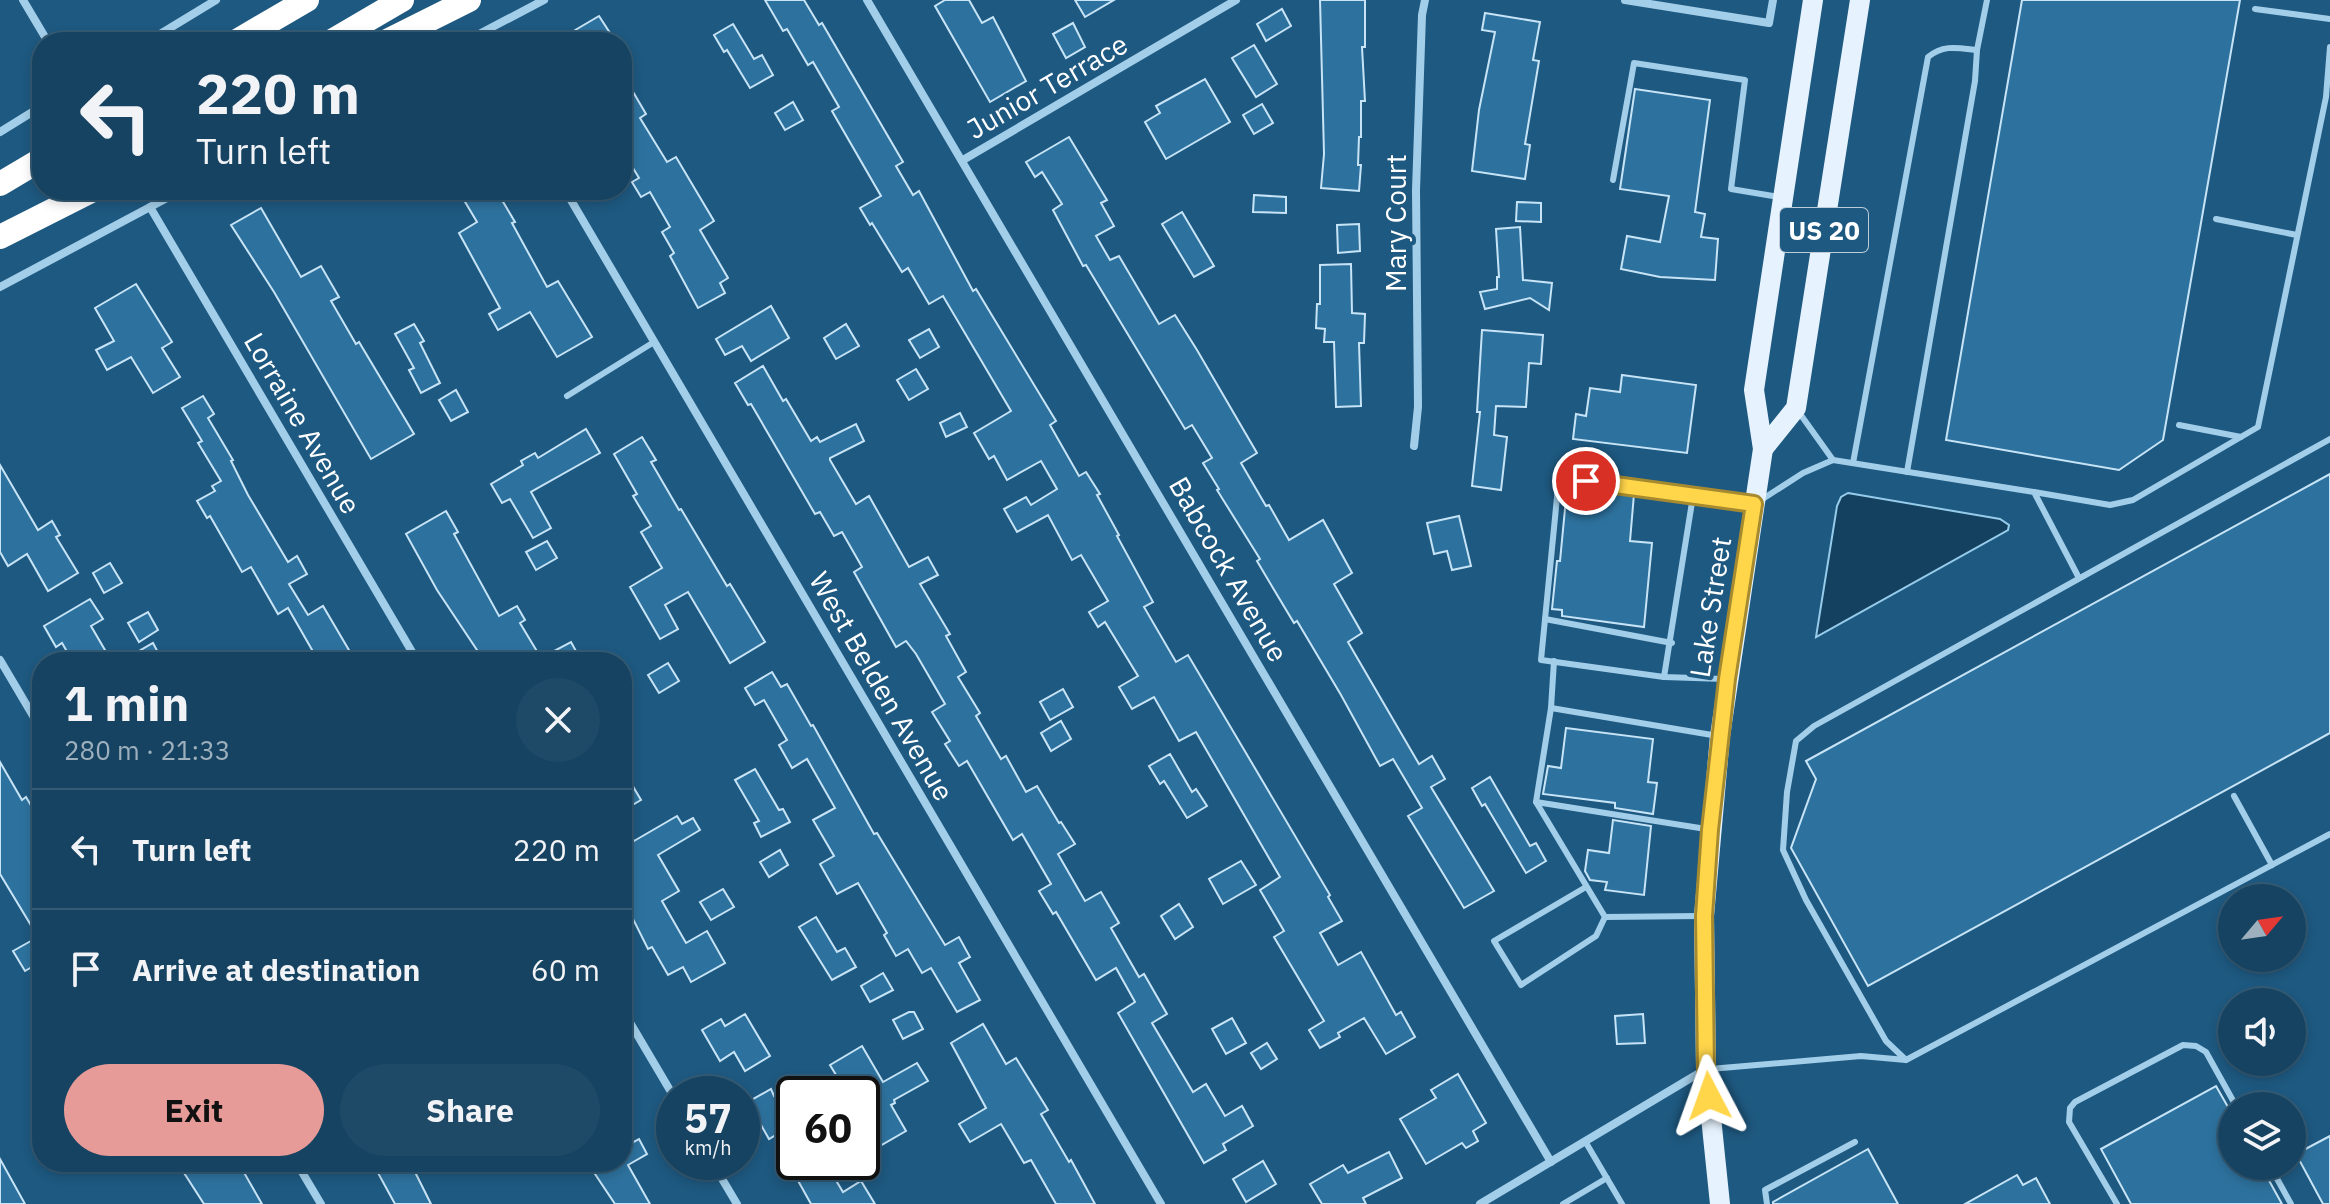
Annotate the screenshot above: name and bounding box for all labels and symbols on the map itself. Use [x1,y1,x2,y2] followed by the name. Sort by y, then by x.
[960,25,1134,147] street label: Junior Terrace
[1377,154,1414,292] street label: Mary Court
[1780,208,1868,252] road number: US 20
[236,326,370,520] street label: Lorraine Avenue
[1552,447,1620,515] pin
[1161,470,1297,668] street label: Babcock Avenue
[1681,534,1739,680] street label: Lake Street
[801,565,963,807] street label: West Belden Avenue
[2218,884,2306,972] north arrow
[1667,1054,1751,1138] position arrow
[776,1076,880,1180] speed limit sign: 60

